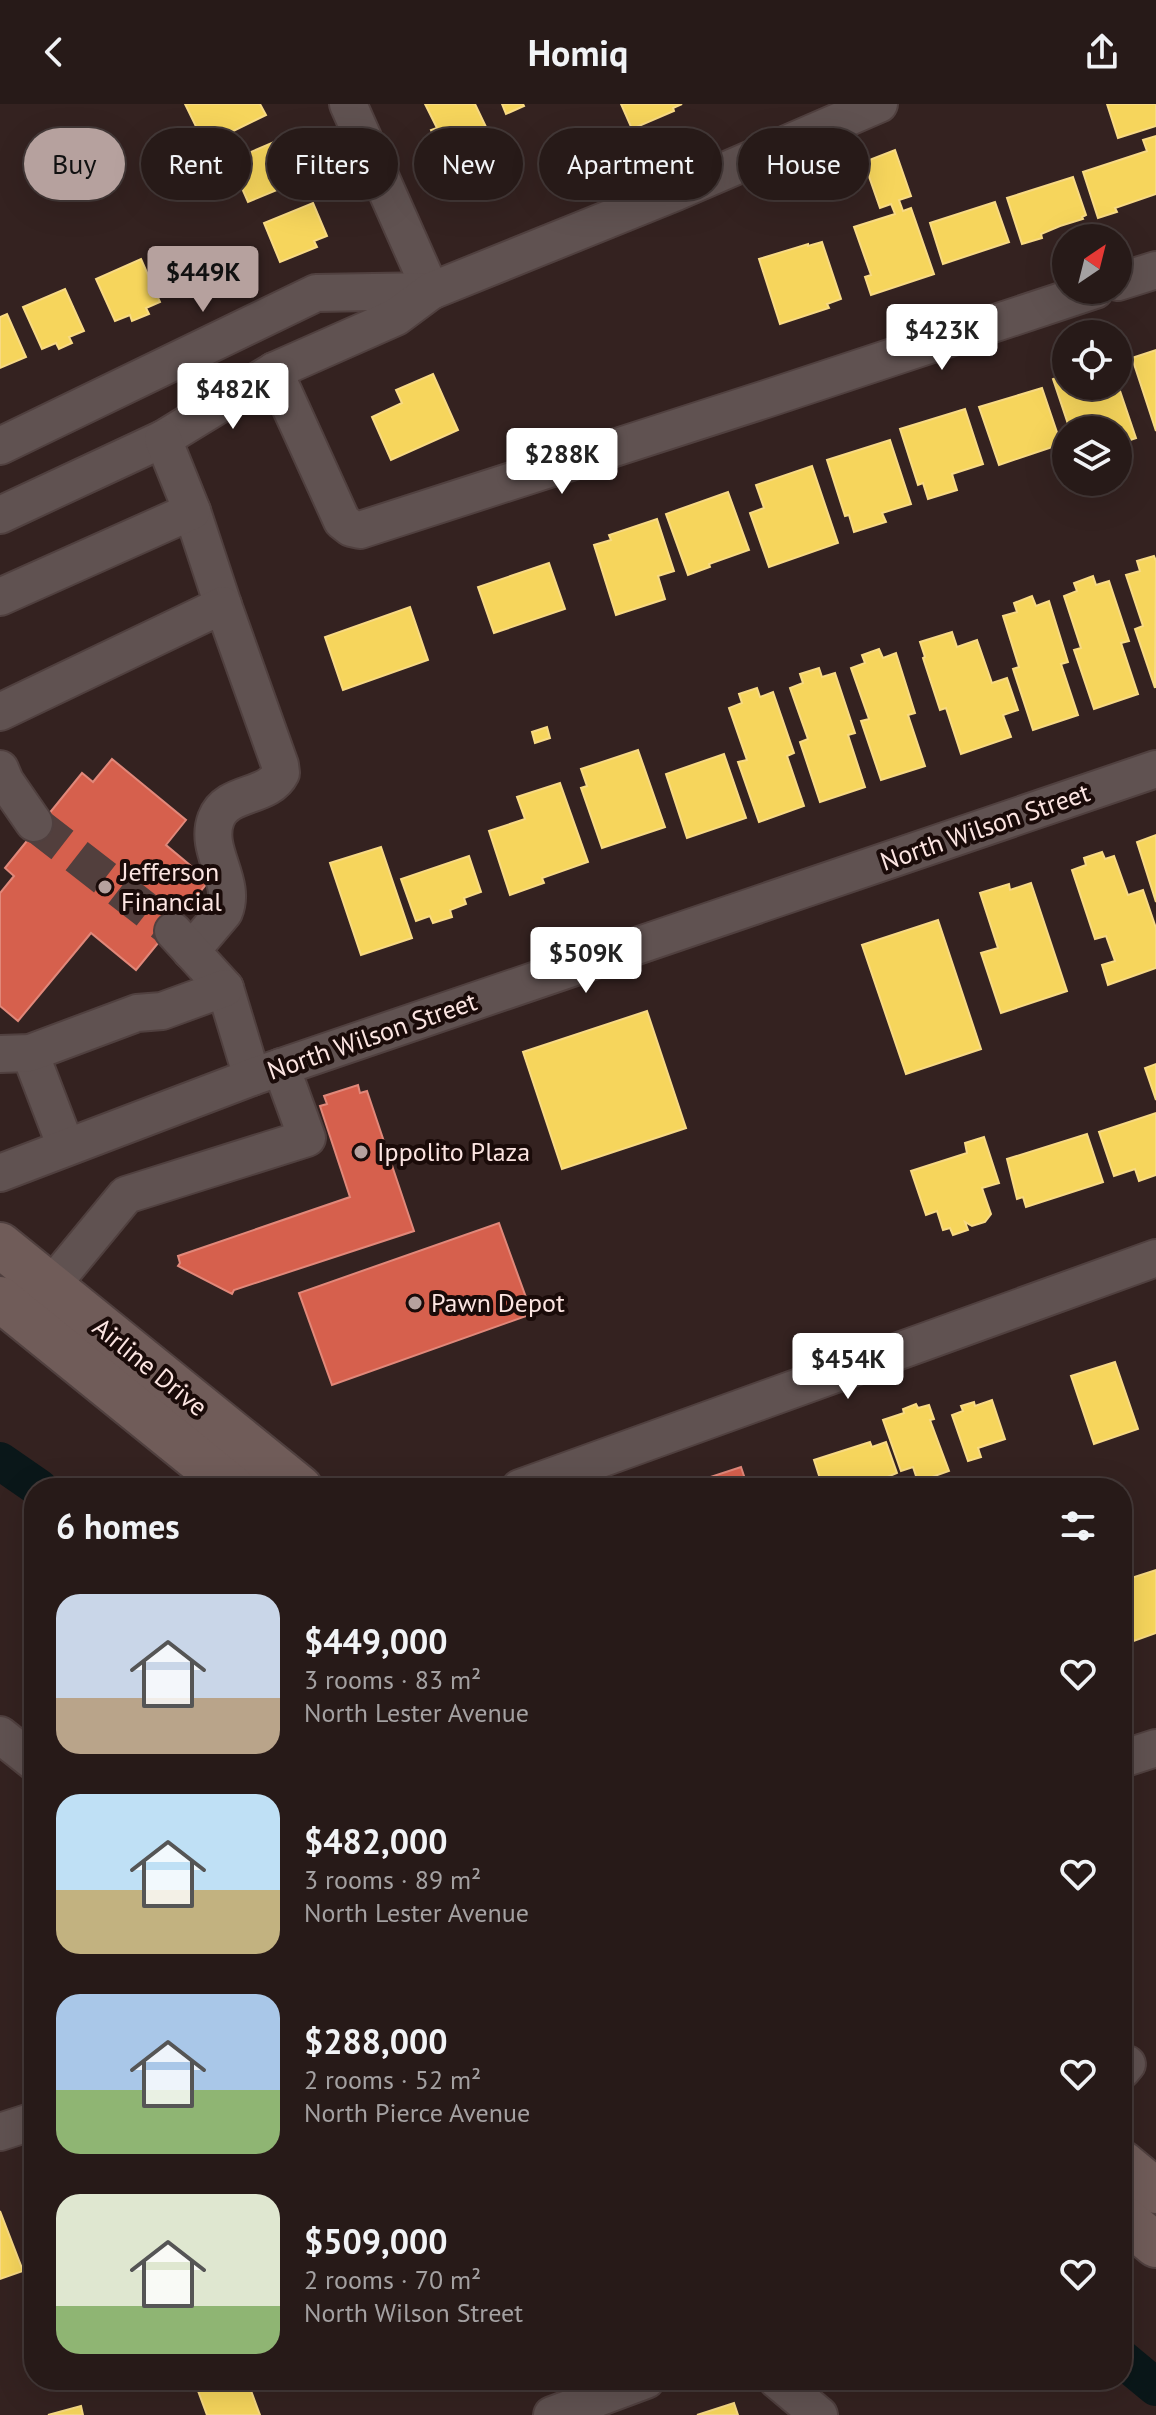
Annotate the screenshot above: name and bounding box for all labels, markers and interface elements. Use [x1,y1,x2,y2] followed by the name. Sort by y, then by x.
[528,29,628,76] text: Homiq
[32,30,76,74] icon: back
[1080,30,1124,74] icon: share
[24,128,125,200] chip: Buy
[141,128,251,200] chip: Rent
[267,128,398,200] chip: Filters
[414,128,523,200] chip: New
[539,128,722,200] chip: Apartment
[738,128,869,200] chip: House
[1052,224,1132,304] north arrow
[1052,224,1132,496] map controls
[147,246,259,314] pin: $449K
[165,255,241,288] text: $449K
[886,304,998,372] pin: $423K
[904,313,980,346] text: $423K
[1052,320,1132,400] button: locate
[177,363,289,431] pin: $482K
[195,372,271,405] text: $482K
[1052,416,1132,496] button: layers
[506,428,618,496] pin: $288K
[524,437,600,470] text: $288K
[876,775,1094,878] street label: North Wilson Street
[120,855,222,918] place label: Jefferson Financial
[96,878,114,896] marker: Jefferson Financial
[530,927,642,995] pin: $509K
[548,936,624,969] text: $509K
[263,984,481,1087] street label: North Wilson Street
[377,1135,530,1168] place label: Ippolito Plaza
[352,1143,370,1161] marker: Ippolito Plaza
[431,1286,565,1319] place label: Pawn Depot
[406,1294,424,1312] marker: Pawn Depot
[86,1310,214,1423] street label: Airline Drive
[792,1333,904,1401] pin: $454K
[810,1342,886,1375] text: $454K
[56,1504,180,1548] text: 6 homes
[1056,1504,1100,1548] icon: filters
[304,1619,448,1663] text: $449,000
[120,1626,216,1722] icon: home
[1056,1652,1100,1696] icon: heart
[304,1663,481,1696] text: 3 rooms · 83 m²
[304,1696,529,1729] text: North Lester Avenue
[304,1819,448,1863] text: $482,000
[120,1826,216,1922] icon: home
[1056,1852,1100,1896] icon: heart
[304,1863,481,1896] text: 3 rooms · 89 m²
[304,1896,529,1929] text: North Lester Avenue
[304,2019,448,2063] text: $288,000
[120,2026,216,2122] icon: home
[1056,2052,1100,2096] icon: heart
[304,2063,481,2096] text: 2 rooms · 52 m²
[304,2096,530,2129] text: North Pierce Avenue
[304,2219,448,2263] text: $509,000
[120,2226,216,2322] icon: home
[1056,2252,1100,2296] icon: heart
[304,2263,481,2296] text: 2 rooms · 70 m²
[304,2296,523,2329] text: North Wilson Street

